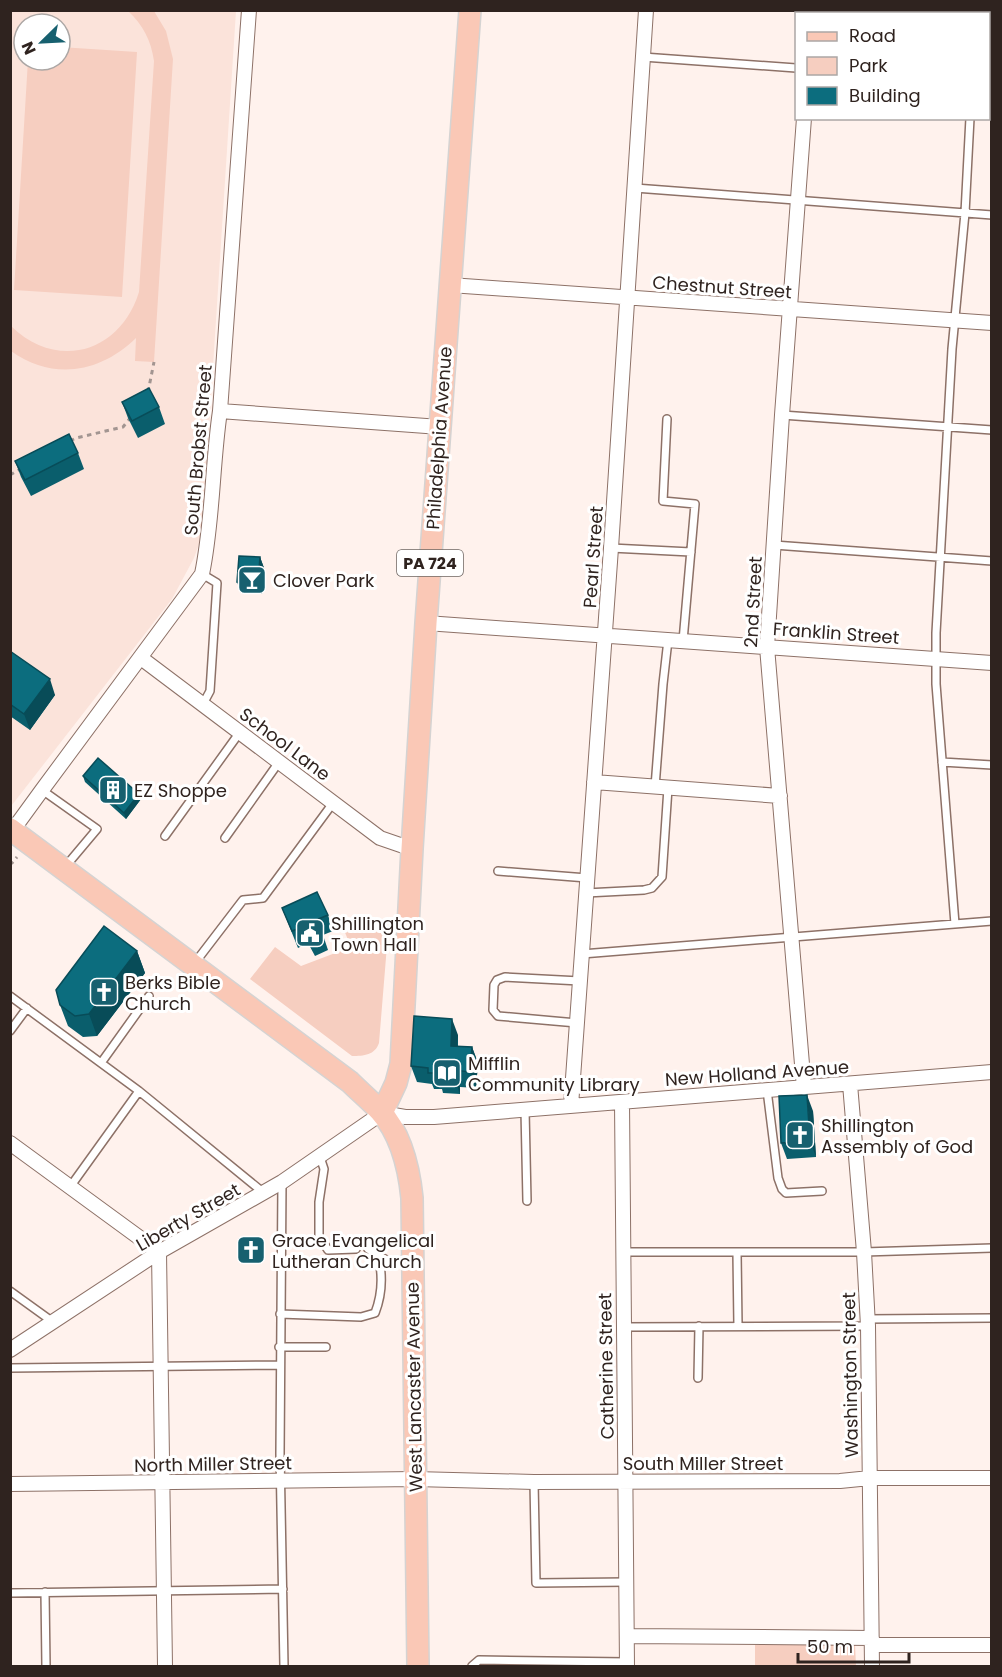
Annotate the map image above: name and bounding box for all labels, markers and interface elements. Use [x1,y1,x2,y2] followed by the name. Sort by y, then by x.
[12,12,72,72] north arrow
[795,12,990,120] legend
[849,23,896,48] text: Road
[16,38,42,58] text: N
[849,53,888,78] text: Park
[849,83,921,108] text: Building
[651,270,793,304] street label: Chestnut Street
[420,346,458,530] street label: Philadelphia Avenue
[178,364,218,536] street label: South Brobst Street
[577,505,609,609] street label: Pearl Street
[397,550,463,576] road number: PA 724
[738,556,768,648] street label: 2nd Street
[236,564,268,596] bar icon: Clover Park
[273,568,375,593] place label: Clover Park
[772,616,900,650] street label: Franklin Street
[234,702,336,786] street label: School Lane
[97,774,129,806] building icon: EZ Shoppe
[134,778,227,803] place label: EZ Shoppe
[331,911,424,957] place label: Shillington Town Hall
[294,917,326,949] public building icon: Shillington Town Hall
[125,970,221,1016] place label: Berks Bible Church
[88,976,120,1008] church icon: Berks Bible Church
[468,1051,640,1097] place label: Mifflin Community Library
[664,1054,850,1092] street label: New Holland Avenue
[431,1057,463,1089] library icon: Mifflin Community Library
[821,1113,973,1159] place label: Shillington Assembly of God
[784,1119,816,1151] church icon: Shillington Assembly of God
[131,1177,245,1257] street label: Liberty Street
[272,1228,435,1274] place label: Grace Evangelical Lutheran Church
[235,1234,267,1266] church icon: Grace Evangelical Lutheran Church
[400,1282,428,1492] street label: West Lancaster Avenue
[592,1292,620,1440] street label: Catherine Street
[836,1292,864,1458] street label: Washington Street
[134,1450,292,1478] street label: North Miller Street
[623,1451,783,1476] street label: South Miller Street
[798,1626,909,1664] scale bar
[807,1634,853,1659] text: 50 m

